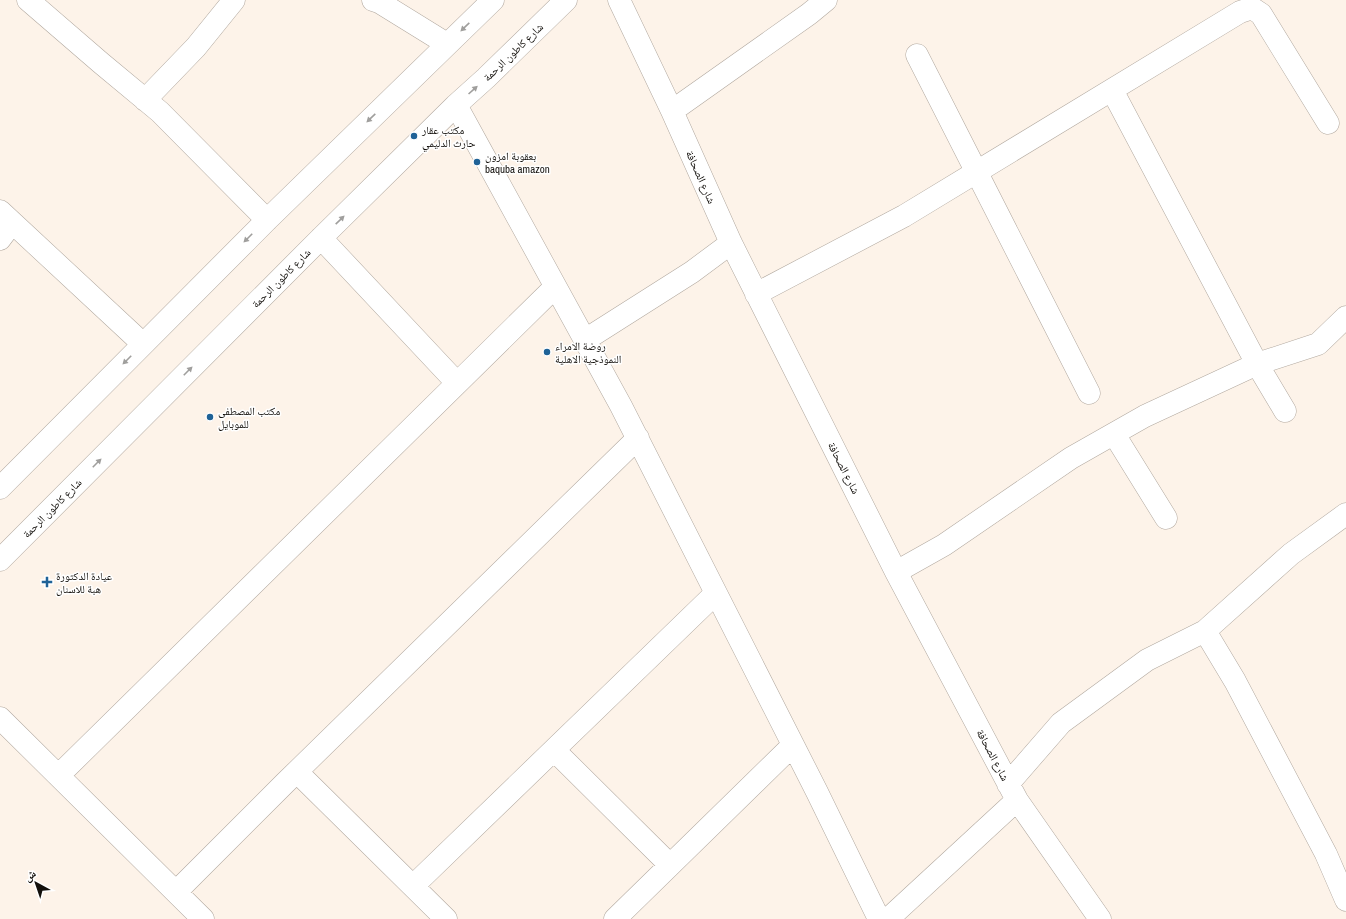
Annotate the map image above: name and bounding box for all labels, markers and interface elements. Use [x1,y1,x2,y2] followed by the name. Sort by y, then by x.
[480,20,546,84] street label: شارع كاطون الرحمة
[460,22,470,32] one-way arrow
[468,85,478,95] one-way arrow
[366,113,376,123] one-way arrow
[421,123,476,152] place label: مكتب عقار حارث الدليمي
[409,131,419,141] marker: مكتب عقار حارث الدليمي
[683,148,719,206] street label: شارع الصحافة
[485,149,550,176] place label: بعقوبة امزون baquba amazon
[472,157,482,167] marker: بعقوبة امزون baquba amazon
[335,215,345,224] one-way arrow
[244,233,253,243] one-way arrow
[248,245,314,311] street label: شارع كاطون الرحمة
[555,339,621,366] place label: روضة الامراء النموذجية الاهلية
[542,347,552,357] marker: روضة الامراء النموذجية الاهلية
[122,355,132,365] one-way arrow
[183,366,193,376] one-way arrow
[218,404,280,431] place label: مكتب المصطفى للموبايل
[205,412,215,422] marker: مكتب المصطفى للموبايل
[825,440,863,496] street label: شارع الصحافة
[92,458,102,468] one-way arrow
[19,475,85,541] street label: شارع كاطون الرحمة
[56,569,113,596] place label: عيادة الدكتورة هبة للاسنان
[41,576,53,588] marker: عيادة الدكتورة هبة للاسنان
[974,727,1012,783] street label: شارع الصحافة
[16,863,56,903] north arrow
[21,866,39,885] text: ش

